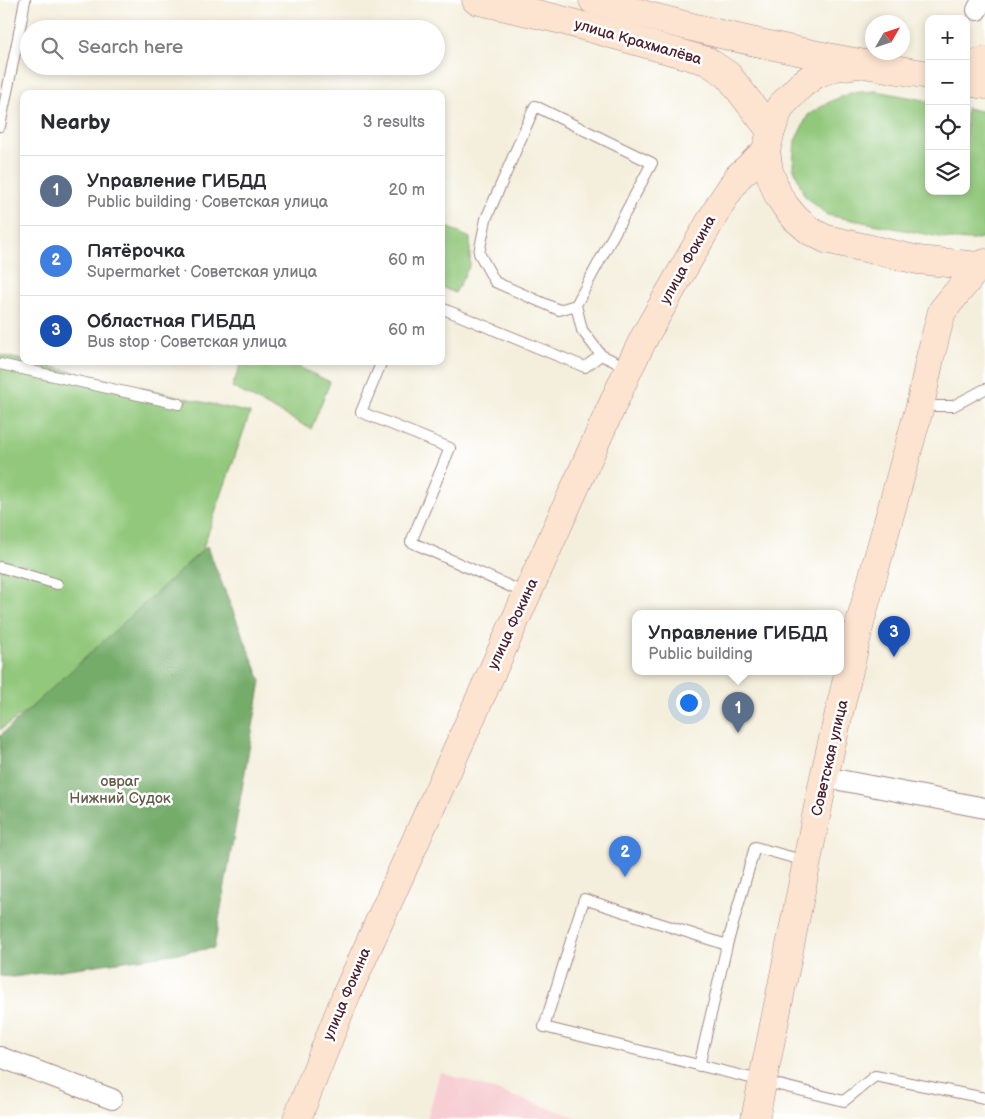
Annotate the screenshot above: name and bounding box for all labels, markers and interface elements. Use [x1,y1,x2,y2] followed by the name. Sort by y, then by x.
[572,15,704,69] street label: улица Крахмалёва
[865,15,910,60] north arrow
[925,15,970,195] map controls
[925,15,970,60] button: +
[20,20,445,75] search box
[38,34,66,62] icon: search
[78,36,183,59] text: Search here
[925,60,970,105] button: −
[925,105,970,150] button: locate
[40,110,110,135] text: Nearby
[363,113,425,132] text: 3 results
[925,150,970,195] button: layers
[87,170,266,193] text: Управление ГИБДД
[53,181,59,200] text: 1
[389,181,425,200] text: 20 m
[87,193,328,212] text: Public building · Советская улица
[656,212,720,308] street label: улица Фокина
[87,240,185,263] text: Пятёрочка
[51,251,61,270] text: 2
[388,251,425,270] text: 60 m
[87,263,317,282] text: Supermarket · Советская улица
[87,310,255,333] text: Областная ГИБДД
[51,321,61,340] text: 3
[388,321,425,340] text: 60 m
[87,333,287,352] text: Bus stop · Советская улица
[484,575,543,673] street label: улица Фокина
[632,610,844,675] popup
[878,616,910,657] pin: 3
[648,622,828,645] text: Управление ГИБДД
[648,645,753,664] text: Public building
[676,690,702,716] your location
[722,692,754,733] pin: 1
[807,698,853,818] street label: Советская улица
[69,772,171,808] park label: овраг Нижний Судок
[609,836,641,877] pin: 2
[319,945,375,1043] street label: улица Фокина

